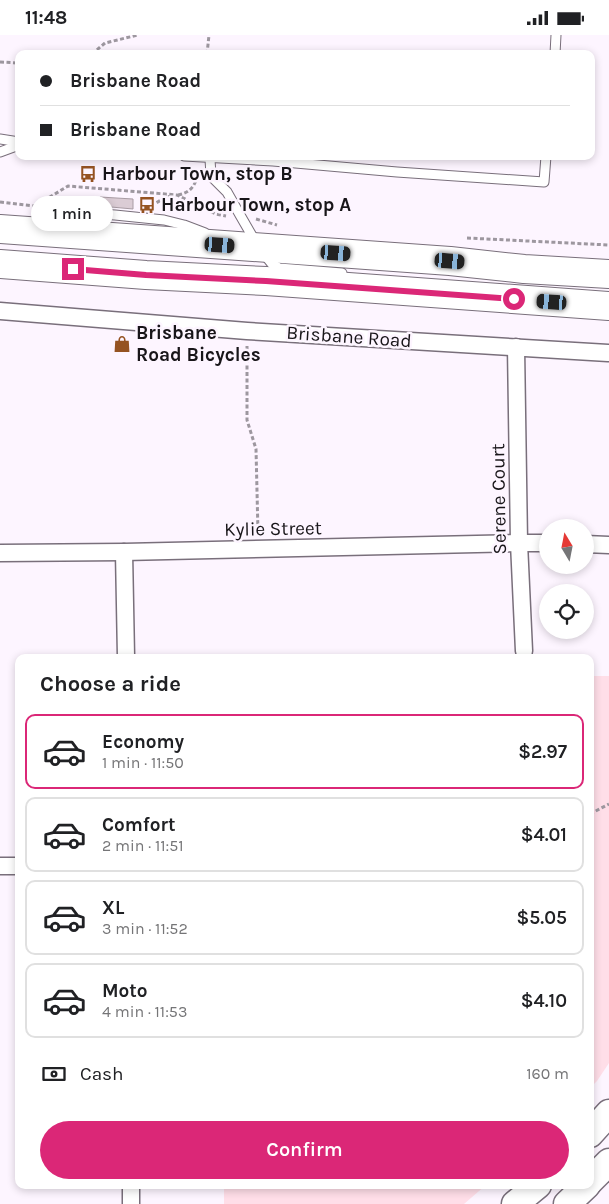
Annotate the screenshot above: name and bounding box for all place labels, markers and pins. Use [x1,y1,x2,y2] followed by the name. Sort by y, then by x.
[102,163,293,185] place label: Harbour Town, stop B
[78,164,98,184] bus stop icon: Harbour Town, stop B
[161,194,351,216] place label: Harbour Town, stop A
[137,195,157,215] bus stop icon: Harbour Town, stop A
[136,322,261,366] place label: Brisbane Road Bicycles
[112,334,132,354] shop icon: Brisbane Road Bicycles

